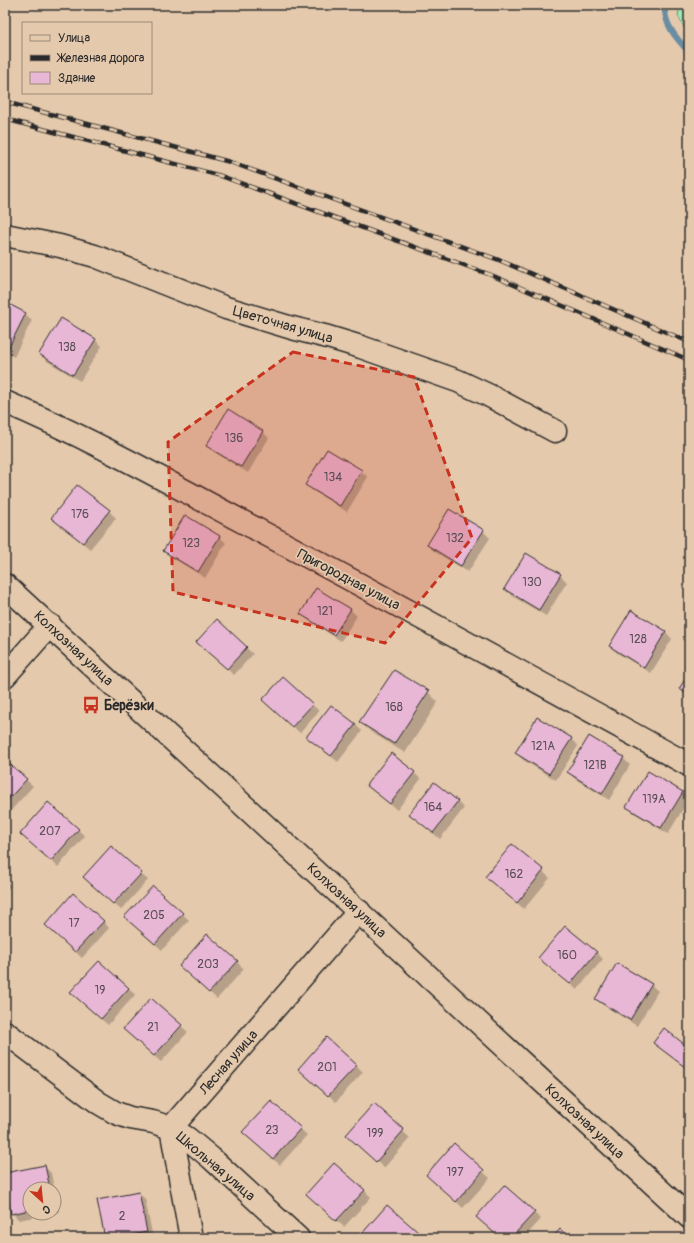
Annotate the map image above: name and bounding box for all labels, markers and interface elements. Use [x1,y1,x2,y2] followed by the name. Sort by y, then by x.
[22,22,152,94] legend
[58,31,90,46] text: Улица
[56,51,145,66] text: Железная дорога
[58,71,95,86] text: Здание
[231,302,335,347] street label: Цветочная улица
[58,340,76,355] house number: 138
[225,431,243,446] house number: 136
[324,470,342,485] house number: 134
[71,507,89,522] house number: 176
[446,531,464,546] house number: 132
[182,536,200,551] house number: 123
[294,545,403,614] street label: Пригородная улица
[522,575,542,590] house number: 130
[317,604,333,619] house number: 121
[31,607,117,689] street label: Колхозная улица
[629,632,647,647] house number: 128
[81,695,101,715] bus stop icon: Берёзки
[104,697,154,714] place label: Берёзки
[385,700,403,715] house number: 168
[531,739,555,754] house number: 121А
[584,758,607,773] house number: 121В
[642,792,666,807] house number: 119А
[424,800,442,815] house number: 164
[39,824,61,839] house number: 207
[304,859,390,941] street label: Колхозная улица
[505,867,523,882] house number: 162
[143,908,165,923] house number: 205
[68,916,80,931] house number: 17
[557,948,577,963] house number: 160
[197,957,219,972] house number: 203
[95,983,105,998] house number: 19
[147,1020,159,1035] house number: 21
[195,1026,261,1099] street label: Лесная улица
[317,1060,337,1075] house number: 201
[542,1080,628,1162] street label: Колхозная улица
[265,1123,279,1138] house number: 23
[366,1126,384,1141] house number: 199
[173,1128,259,1204] street label: Школьная улица
[446,1165,464,1180] house number: 197
[22,1181,62,1221] north arrow
[40,1202,52,1217] text: С
[119,1209,126,1224] house number: 2

